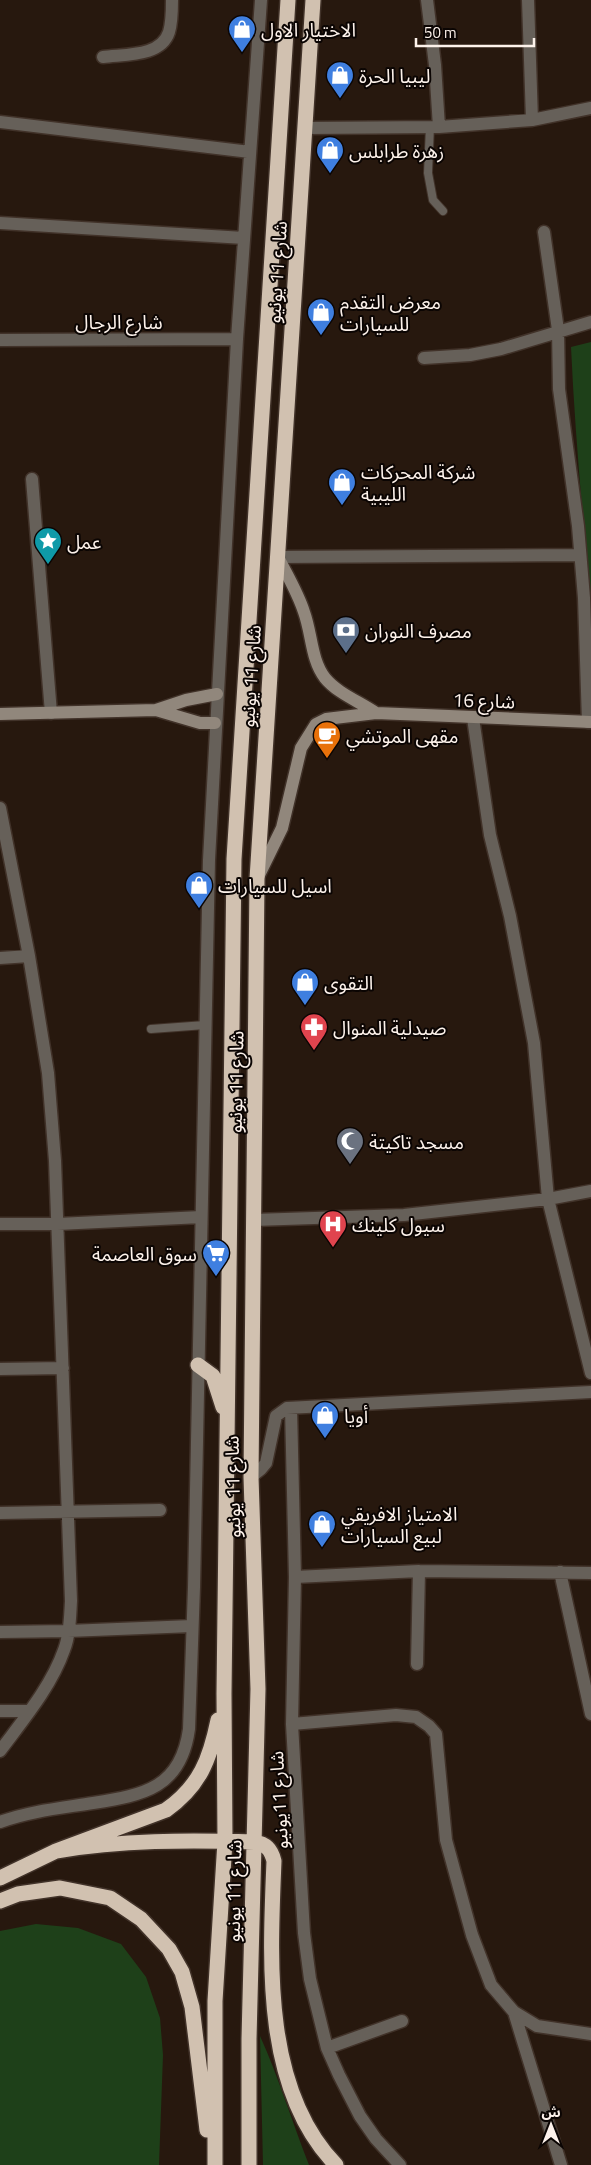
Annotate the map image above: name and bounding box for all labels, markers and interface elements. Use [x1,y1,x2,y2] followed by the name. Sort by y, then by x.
[227,14,257,53] shop icon: الاختيار الاول
[261,15,356,44] place label: الاختيار الاول
[416,15,534,47] scale bar
[424,21,457,44] text: 50 m
[325,60,355,99] shop icon: ليبيا الحرة
[359,61,430,90] place label: ليبيا الحرة
[315,135,345,174] shop icon: زهرة طرابلس
[349,136,444,165] place label: زهرة طرابلس
[258,220,294,324] street label: شارع 11 يونيو
[340,287,441,338] place label: معرض التقدم للسيارات
[306,297,336,336] shop icon: معرض التقدم للسيارات
[75,307,163,336] street label: شارع الرجال
[361,457,475,508] place label: شركة المحركات الليبية
[327,467,357,506] shop icon: شركة المحركات الليبية
[33,526,63,565] place icon: عمل
[67,527,101,556] place label: عمل
[331,615,361,654] bank icon: مصرف النوران
[365,616,472,645] place label: مصرف النوران
[232,624,268,728] street label: شارع 11 يونيو
[452,684,516,716] street label: شارع 16
[312,720,342,759] cafe icon: مقهى الموتشي
[346,721,458,751] place label: مقهى الموتشي
[184,870,214,909] shop icon: اسيل للسيارات
[218,871,332,900] place label: اسيل للسيارات
[290,967,320,1006] shop icon: التقوى
[324,968,373,997] place label: التقوى
[299,1012,329,1051] pharmacy icon: صيدلية المنوال
[333,1013,446,1042] place label: صيدلية المنوال
[220,1031,250,1133] street label: شارع 11 يونيو
[335,1126,365,1165] mosque icon: مسجد تاكيتة
[369,1127,464,1156] place label: مسجد تاكيتة
[318,1209,348,1248] hospital icon: سيول كلينك
[352,1210,445,1239] place label: سيول كلينك
[201,1238,231,1277] supermarket icon: سوق العاصمة
[92,1239,197,1268] place label: سوق العاصمة
[310,1400,340,1439] shop icon: أويا
[344,1401,368,1430] place label: أويا
[217,1436,247,1538] street label: شارع 11 يونيو
[341,1499,458,1551] place label: الامتياز الافريقي لبيع السيارات
[307,1509,337,1548] shop icon: الامتياز الافريقي لبيع السيارات
[261,1750,295,1850] street label: شارع 11يونيو
[218,1840,248,1942] street label: شارع 11 يونيو
[526,2100,576,2150] north arrow
[541,2101,561,2122] text: ش

